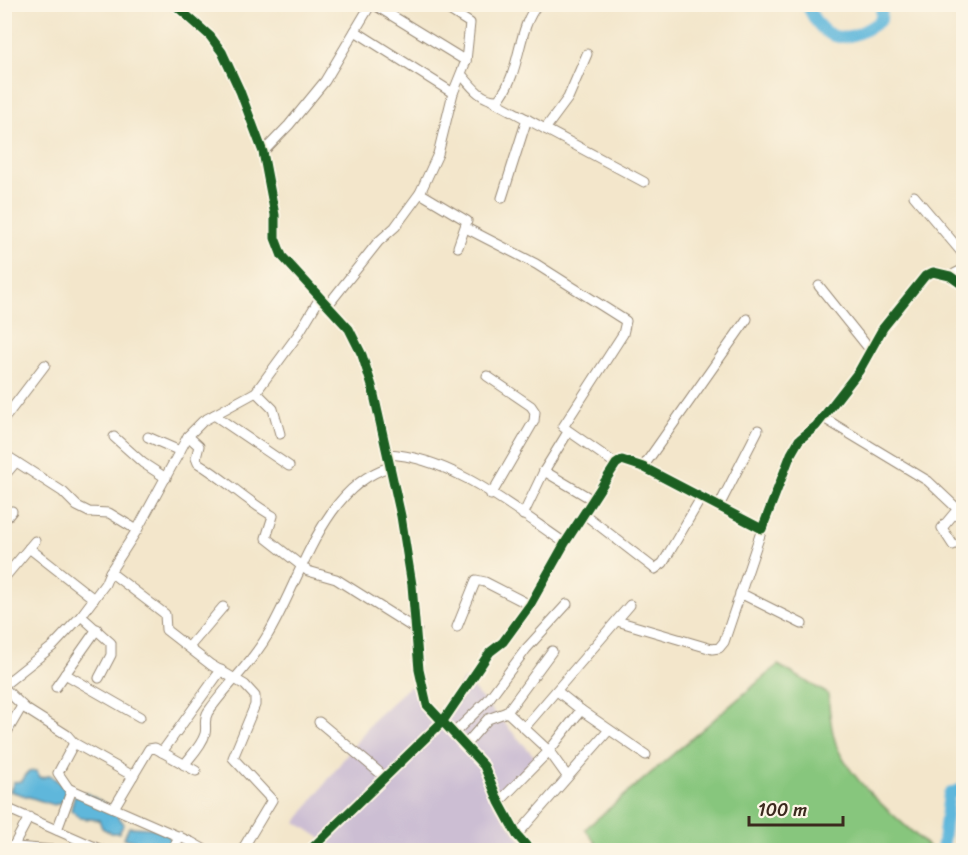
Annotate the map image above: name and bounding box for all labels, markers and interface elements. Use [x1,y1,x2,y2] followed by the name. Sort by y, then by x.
[749,789,844,827] scale bar
[758,794,807,826] text: 100 m

